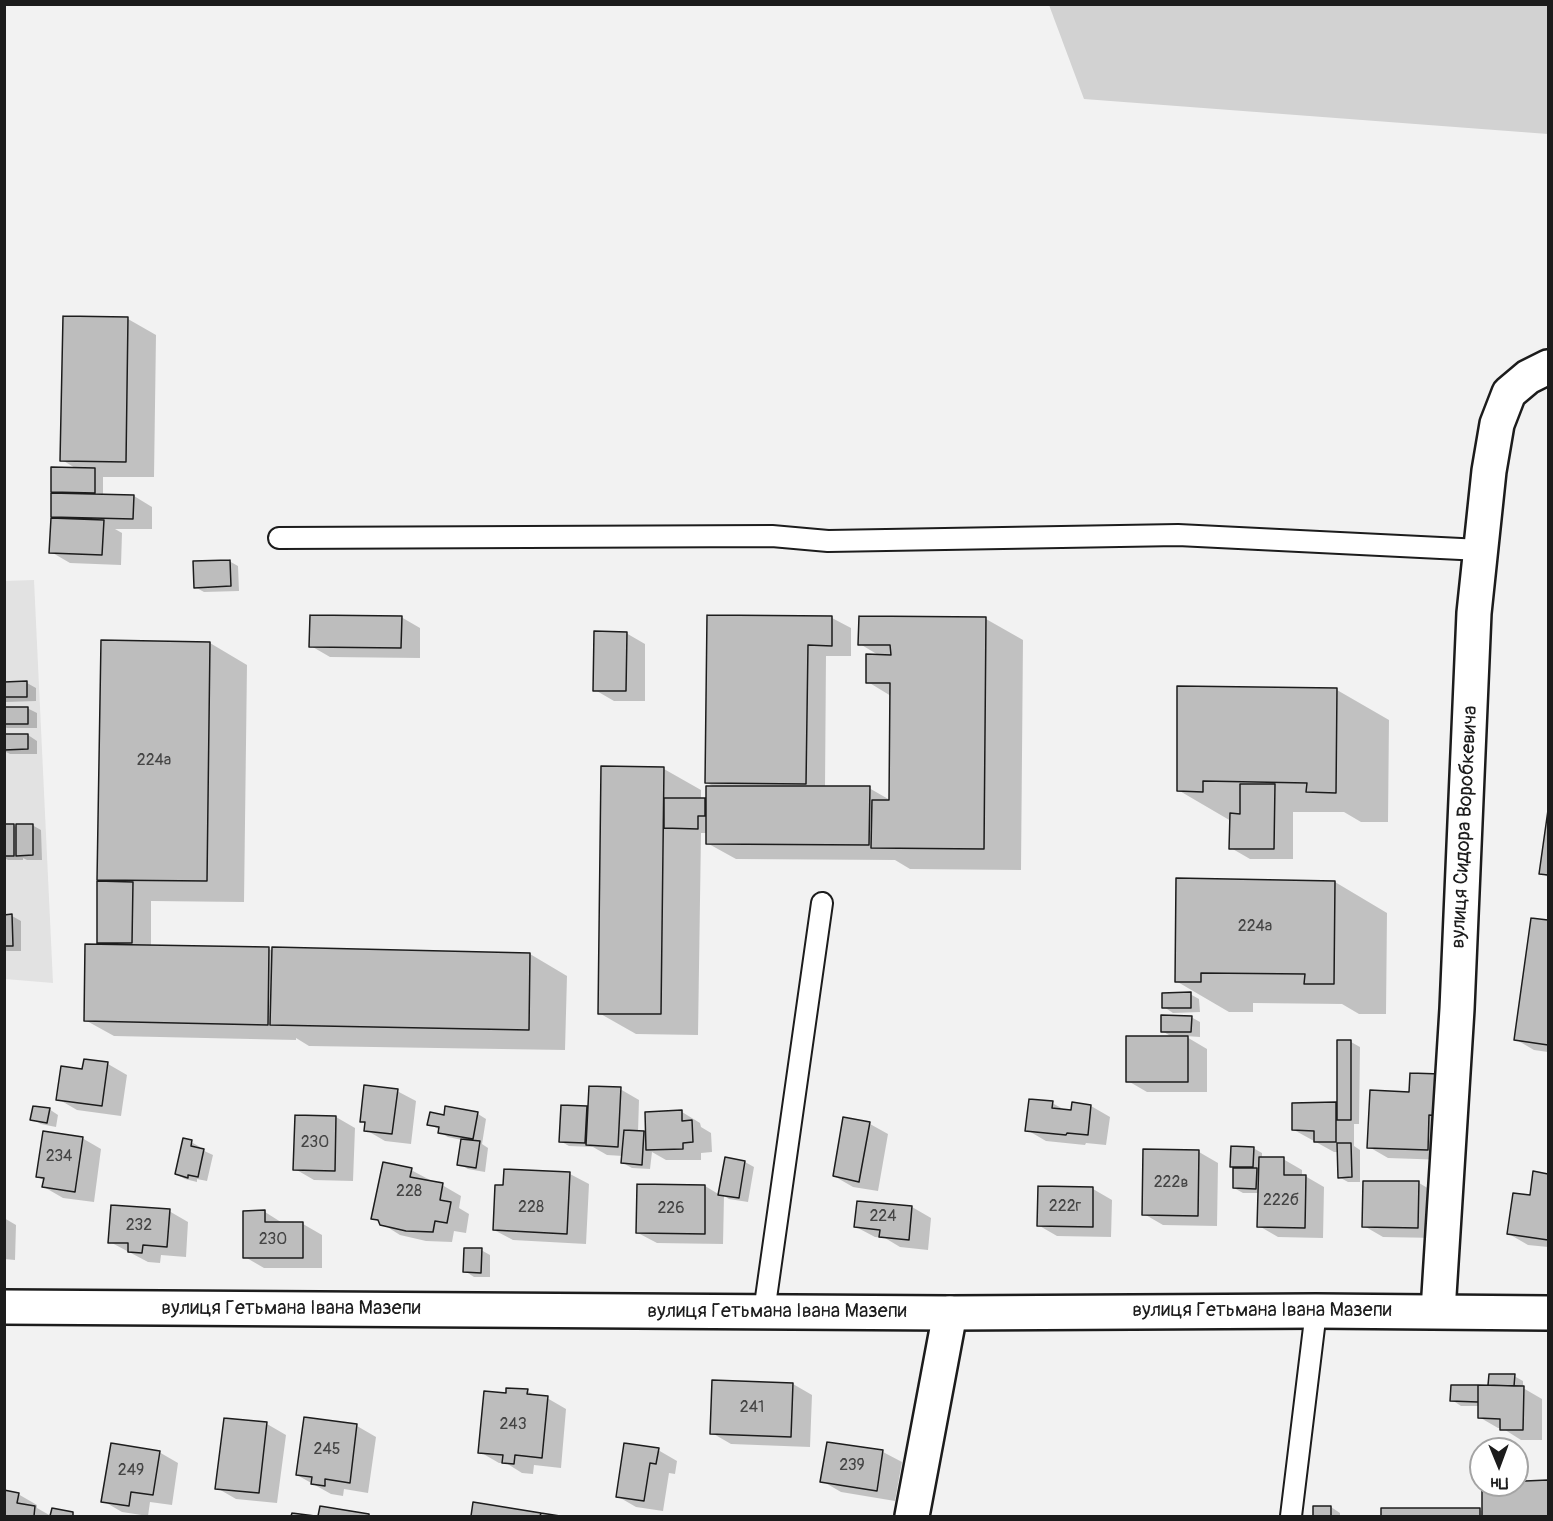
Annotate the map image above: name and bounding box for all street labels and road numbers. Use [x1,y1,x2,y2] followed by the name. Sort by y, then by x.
[1447,705,1483,949] street label: вулиця Сидора Воробкевича
[161,1297,421,1321] street label: вулиця Гетьмана Івана Мазепи
[1132,1299,1392,1323] street label: вулиця Гетьмана Івана Мазепи
[647,1300,907,1324] street label: вулиця Гетьмана Івана Мазепи

